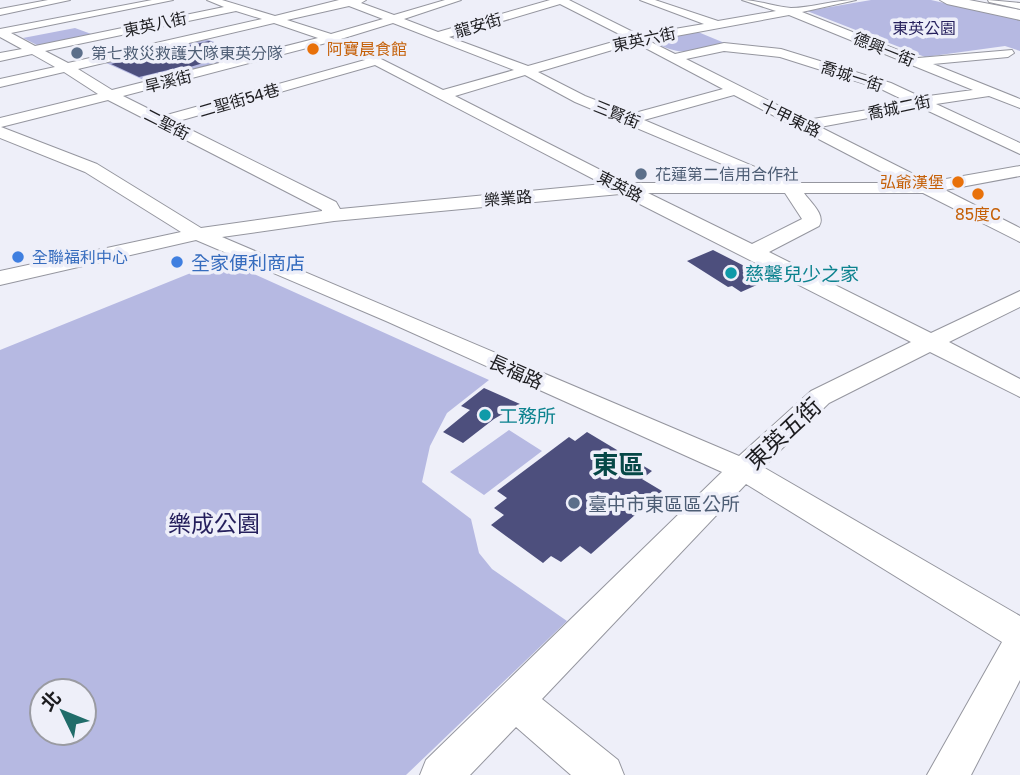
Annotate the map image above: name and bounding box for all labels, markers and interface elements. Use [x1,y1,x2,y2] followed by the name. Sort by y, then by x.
[122,8,188,40] street label: 東英八街
[452,9,504,41] street label: 龍安街
[892,18,956,38] park label: 東英公園
[611,23,677,55] street label: 東英六街
[851,28,917,70] street label: 德興一街
[327,39,407,59] place label: 阿寶晨食館
[305,41,321,57] marker: 阿寶晨食館
[91,43,283,63] place label: 第七救災救護大隊東英分隊
[69,45,85,61] marker: 第七救災救護大隊東英分隊
[818,57,886,95] street label: 喬城一街
[142,65,194,97] street label: 旱溪街
[196,79,282,121] street label: 二聖街54巷
[866,91,932,123] street label: 喬城二街
[758,95,824,141] street label: 十甲東路
[591,96,643,132] street label: 三賢街
[141,104,193,144] street label: 二聖街
[655,164,799,184] place label: 花蓮第二信用合作社
[594,166,646,206] street label: 東英路
[633,166,649,182] marker: 花蓮第二信用合作社
[880,172,944,192] place label: 弘爺漢堡
[950,174,966,190] marker: 弘爺漢堡
[483,186,533,210] street label: 樂業路
[970,186,986,202] marker: 85度C
[955,204,1001,224] place label: 85度C
[32,247,128,267] place label: 全聯福利中心
[10,249,26,265] marker: 全聯福利中心
[191,251,305,274] place label: 全家便利商店
[169,254,185,270] marker: 全家便利商店
[745,262,859,285] place label: 慈馨兒少之家
[723,265,739,281] marker: 慈馨兒少之家
[485,349,547,393] street label: 長福路
[740,391,826,475] street label: 東英五街
[499,404,556,427] place label: 工務所
[477,407,493,423] marker: 工務所
[592,449,644,480] district label: 東區
[588,492,740,515] place label: 臺中市東區區公所
[566,495,582,511] marker: 臺中市東區區公所
[168,509,260,537] park label: 樂成公園
[28,677,98,747] north arrow
[35,685,65,715] text: 北

